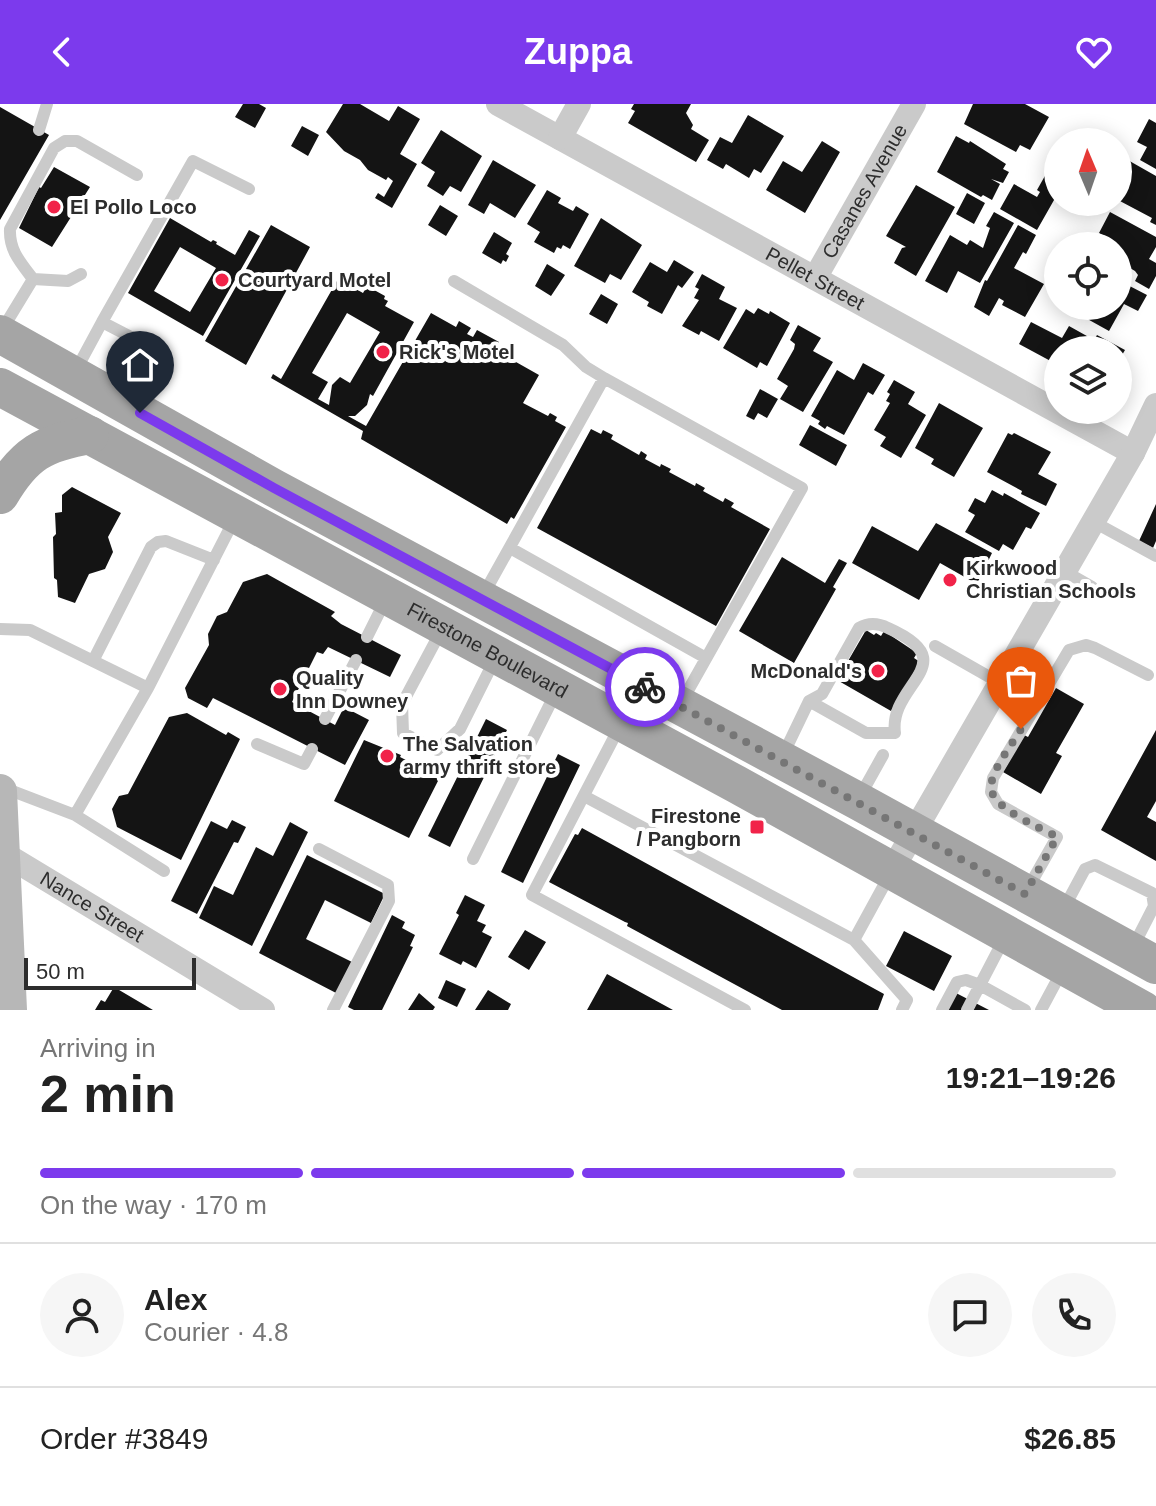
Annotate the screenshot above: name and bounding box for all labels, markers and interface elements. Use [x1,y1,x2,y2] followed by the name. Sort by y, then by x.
[40,30,84,74] icon: back
[1072,30,1116,74] icon: heart
[524,31,632,72] text: Zuppa
[818,120,911,262] street label: Casanes Avenue
[1044,128,1132,216] north arrow
[1044,128,1132,424] map controls
[70,196,197,218] place label: El Pollo Loco
[45,198,63,216] marker: El Pollo Loco
[1044,232,1132,320] button: locate
[762,242,869,314] street label: Pellet Street
[238,269,391,291] place label: Courtyard Motel
[213,271,231,289] marker: Courtyard Motel
[106,331,174,413] pin
[1044,336,1132,424] button: layers
[399,341,515,363] place label: Rick's Motel
[118,343,162,387] icon: home
[374,343,392,361] marker: Rick's Motel
[966,557,1136,602] place label: Kirkwood Christian Schools
[941,571,959,589] marker: Kirkwood Christian Schools
[404,598,572,702] street label: Firestone Boulevard
[605,647,685,727] courier
[987,647,1055,729] pin
[999,659,1043,703] icon: bag
[751,660,862,682] place label: McDonald's
[869,662,887,680] marker: McDonald's
[623,665,667,709] icon: bike
[296,667,409,712] place label: Quality Inn Downey
[271,680,289,698] marker: Quality Inn Downey
[403,733,556,778] place label: The Salvation army thrift store
[378,747,396,765] marker: The Salvation army thrift store
[637,805,741,850] place label: Firestone / Pangborn
[748,818,766,836] marker: Firestone / Pangborn
[36,867,148,947] street label: Nance Street
[24,954,196,990] scale bar
[36,959,85,984] text: 50 m
[40,1033,156,1063] text: Arriving in
[946,1061,1116,1094] text: 19:21–19:26
[40,1065,176,1123] text: 2 min
[40,1190,267,1220] text: On the way · 170 m
[40,1273,124,1357] button: person
[928,1273,1012,1357] button: chat
[1032,1273,1116,1357] button: phone
[144,1283,207,1316] text: Alex
[144,1317,289,1347] text: Courier · 4.8
[40,1422,208,1455] text: Order #3849
[1024,1422,1116,1455] text: $26.85

